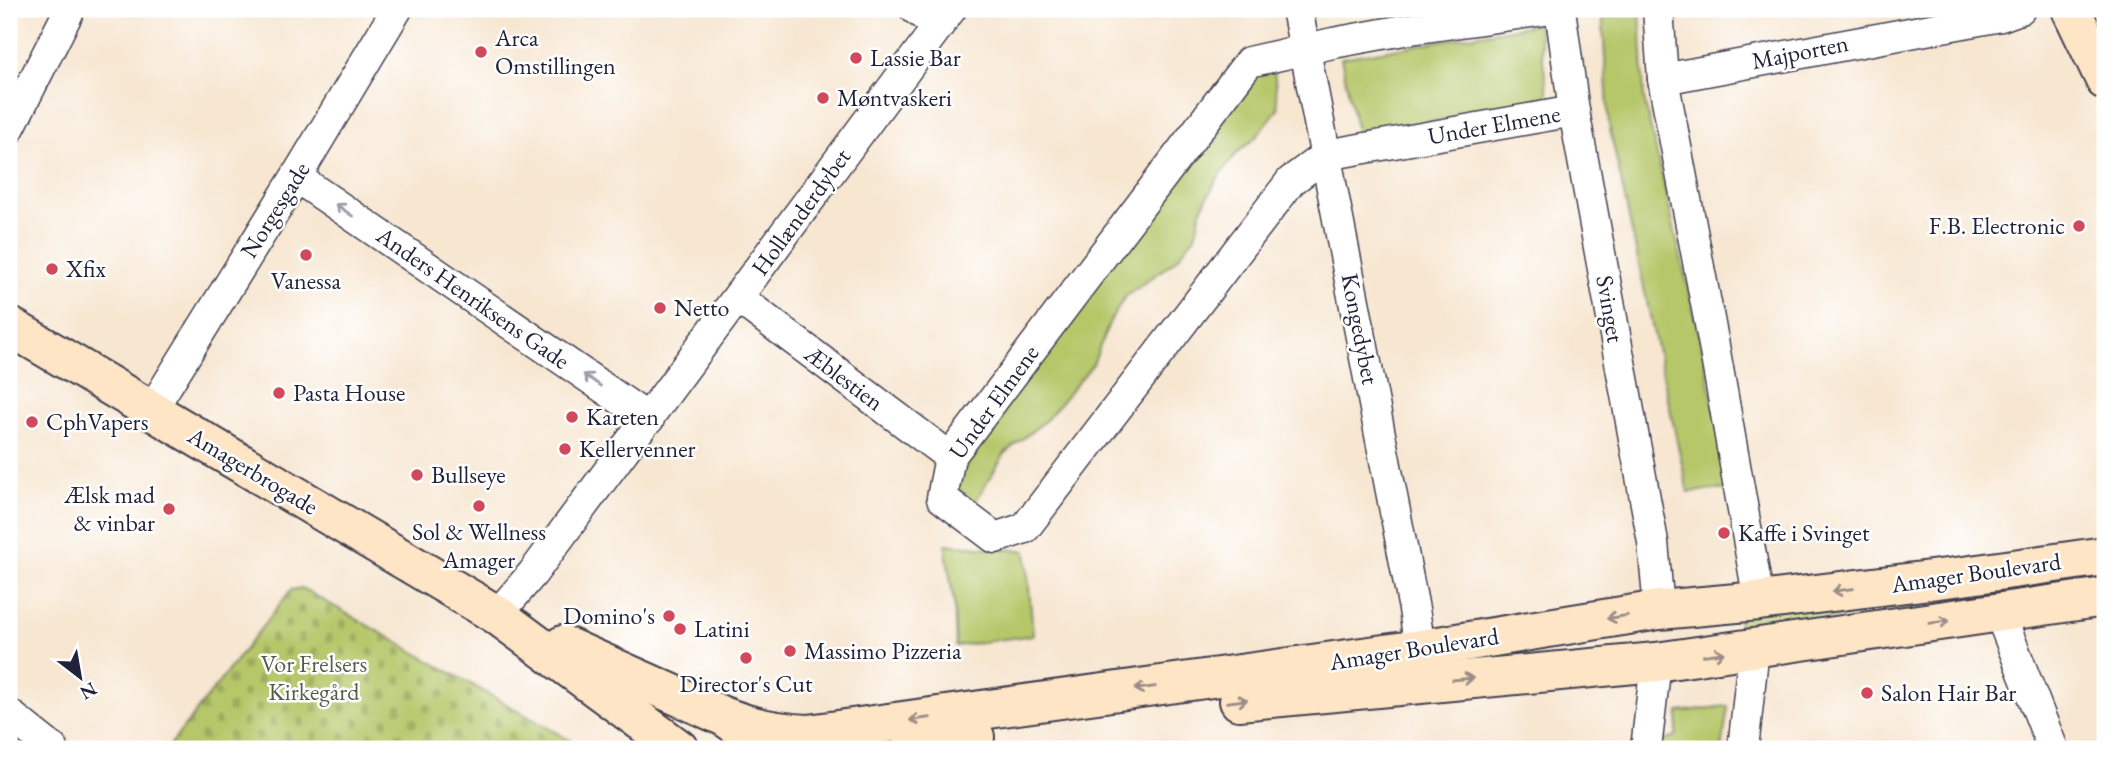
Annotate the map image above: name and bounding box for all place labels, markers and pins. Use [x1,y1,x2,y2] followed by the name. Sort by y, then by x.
[494,22,616,81] place label: Arca Omstillingen
[870,42,961,73] place label: Lassie Bar
[473,44,489,60] marker: Arca Omstillingen
[848,50,864,66] marker: Lassie Bar
[837,82,952,113] place label: Møntvaskeri
[815,90,831,106] marker: Møntvaskeri
[1929,210,2065,241] place label: F.B. Electronic
[2071,218,2087,234] marker: F.B. Electronic
[298,247,314,263] marker: Vanessa
[65,253,106,284] place label: Xfix
[44,261,60,277] marker: Xfix
[271,265,342,296] place label: Vanessa
[674,292,729,323] place label: Netto
[652,300,668,316] marker: Netto
[293,377,405,408] place label: Pasta House
[271,385,287,401] marker: Pasta House
[586,401,659,432] place label: Kareten
[46,406,148,437] place label: CphVapers
[564,409,580,425] marker: Kareten
[24,414,40,430] marker: CphVapers
[579,433,696,464] place label: Kellervenner
[557,441,573,457] marker: Kellervenner
[431,459,506,490] place label: Bullseye
[409,467,425,483] marker: Bullseye
[63,479,156,538] place label: Ælsk mad & vinbar
[471,498,487,514] marker: Sol & Wellness Amager
[161,501,177,517] marker: Ælsk mad & vinbar
[412,516,546,575] place label: Sol & Wellness Amager
[1738,517,1870,548] place label: Kaffe i Svinget
[1716,525,1732,541] marker: Kaffe i Svinget
[563,600,655,631] place label: Domino's
[661,608,677,624] marker: Domino's
[694,613,750,644] place label: Latini
[672,621,688,637] marker: Latini
[804,635,962,666] place label: Massimo Pizzeria
[782,643,798,659] marker: Massimo Pizzeria
[738,650,754,666] marker: Director's Cut
[680,668,813,699] place label: Director's Cut
[1881,677,2016,708] place label: Salon Hair Bar
[1859,685,1875,701] marker: Salon Hair Bar

